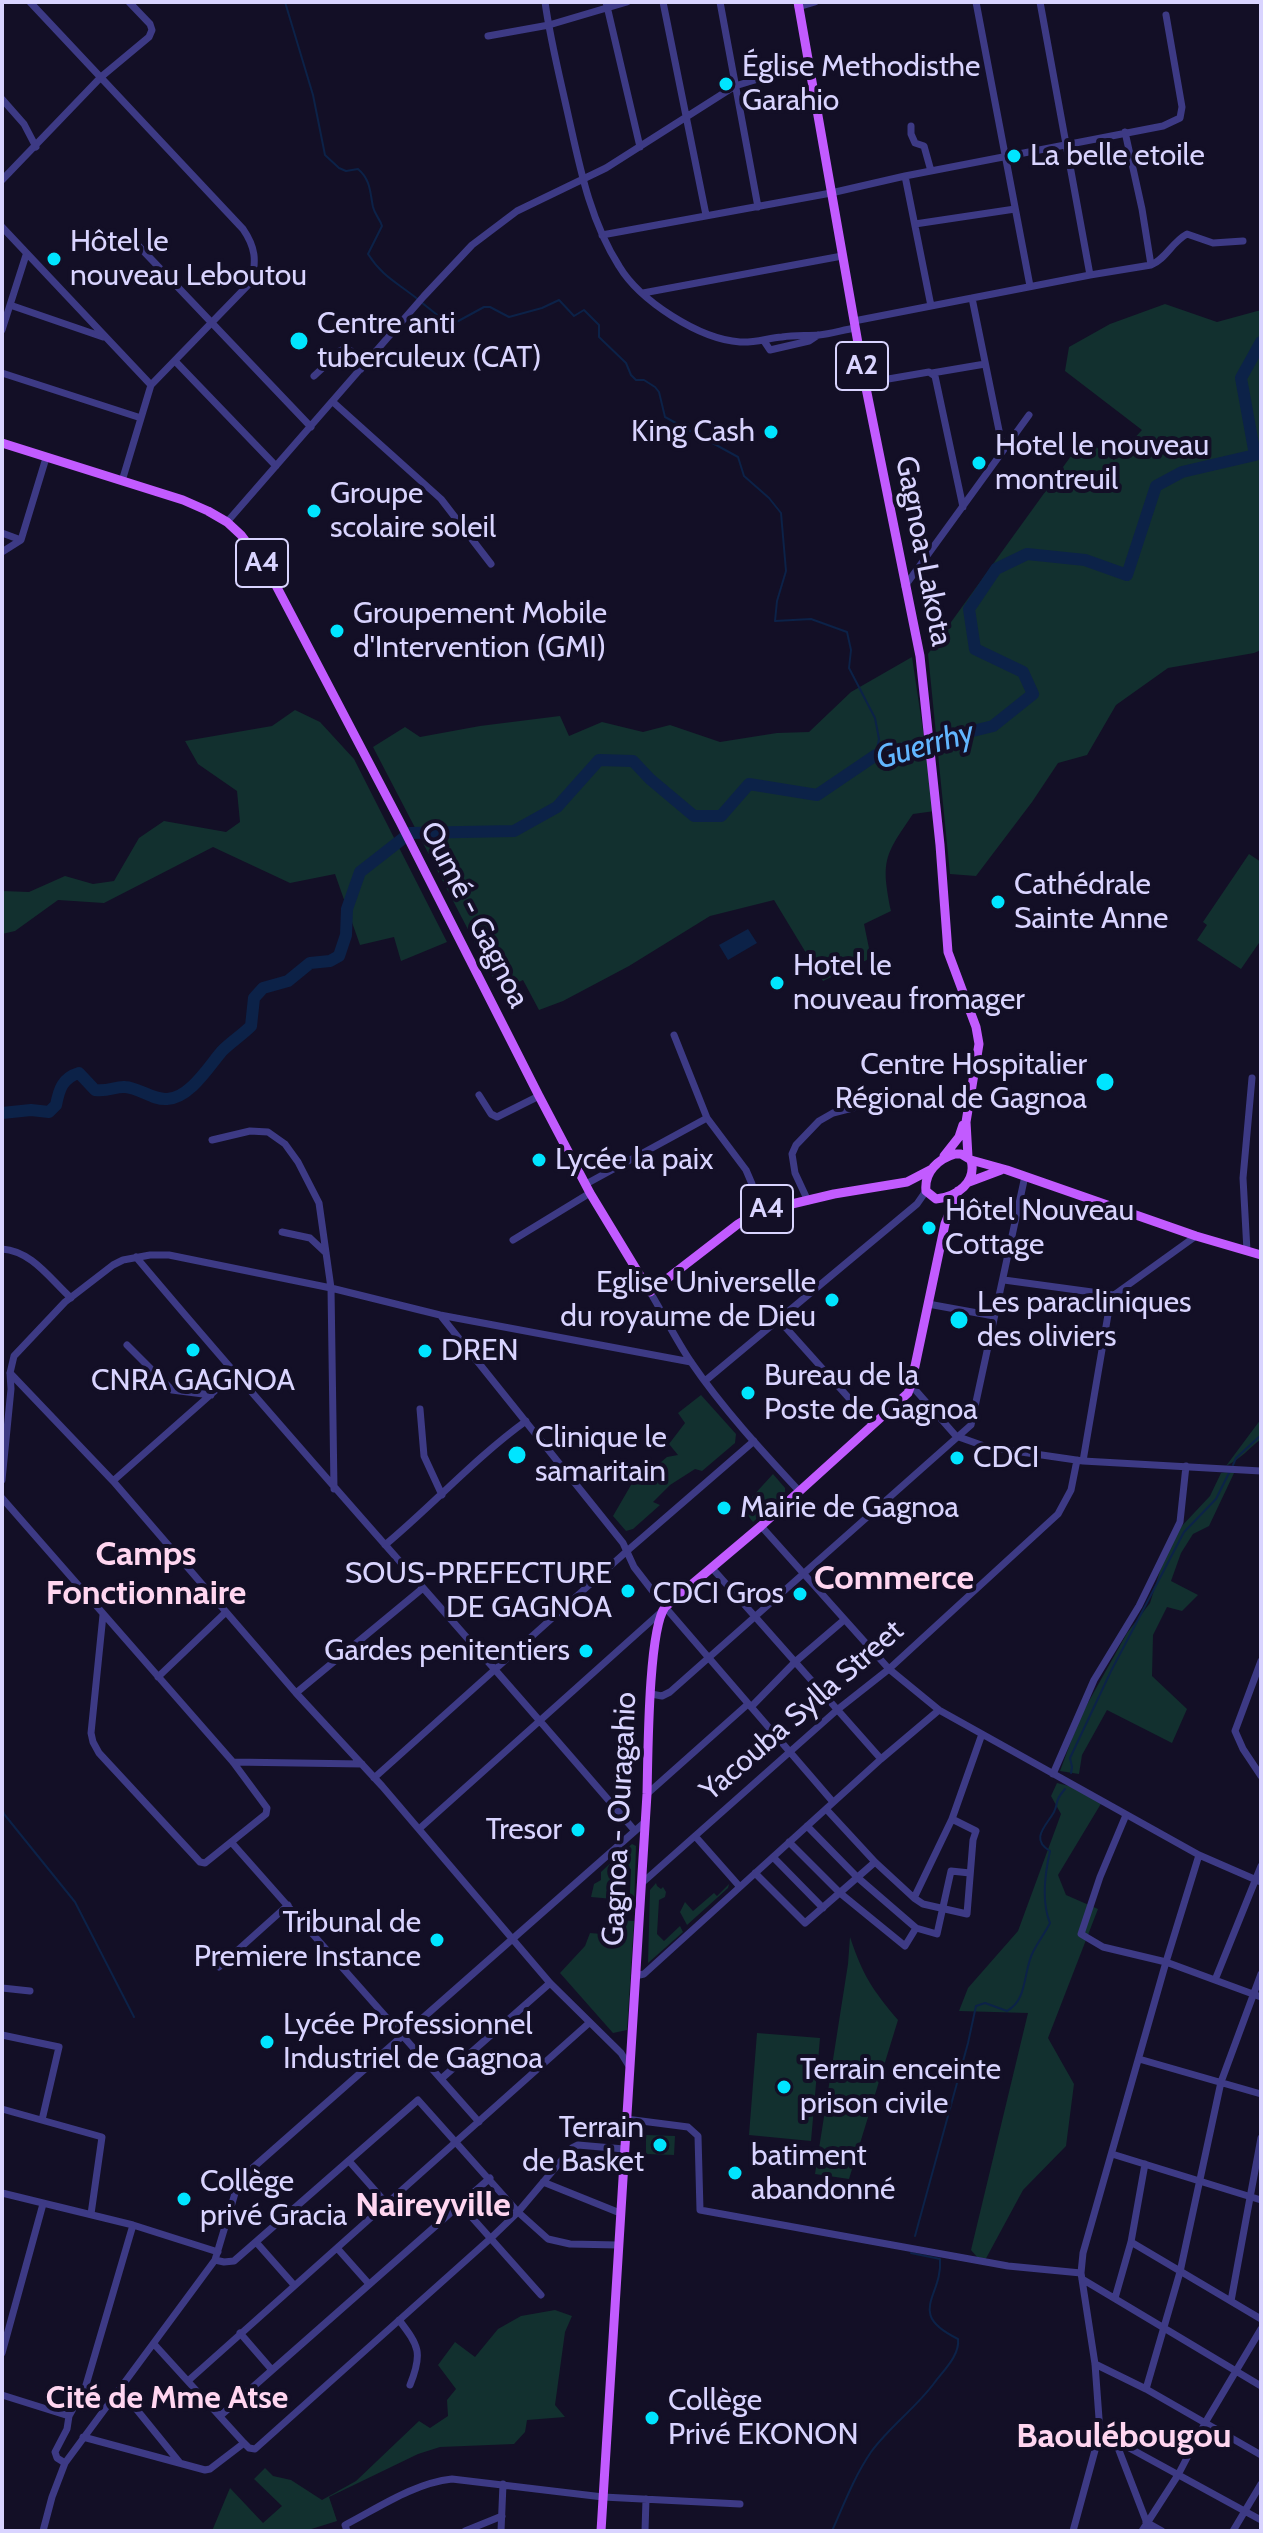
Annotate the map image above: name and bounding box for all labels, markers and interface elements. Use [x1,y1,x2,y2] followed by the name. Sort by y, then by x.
[742,49,980,120] place label: Église Methodisthe Garahio
[717,75,735,93] marker: Église Methodisthe Garahio
[1030,138,1205,174] place label: La belle etoile
[1005,147,1023,165] marker: La belle etoile
[70,224,307,294] place label: Hôtel le nouveau Leboutou
[45,250,63,268] marker: Hôtel le nouveau Leboutou
[317,306,542,376] place label: Centre anti tuberculeux (CAT)
[288,330,310,352] marker: Centre anti tuberculeux (CAT)
[836,342,888,390] road number: A2
[631,414,755,450] place label: King Cash
[762,423,780,441] marker: King Cash
[995,428,1209,498] place label: Hotel le nouveau montreuil
[887,453,959,649] street label: Gagnoa-Lakota
[970,454,988,472] marker: Hotel le nouveau montreuil
[330,476,496,546] place label: Groupe scolaire soleil
[305,502,323,520] marker: Groupe scolaire soleil
[236,539,288,587] road number: A4
[353,596,607,666] place label: Groupement Mobile d'Intervention (GMI)
[328,622,346,640] marker: Groupement Mobile d'Intervention (GMI)
[871,714,979,778] water label: Guerrhy
[412,816,536,1014] street label: Oumé - Gagnoa
[1014,867,1168,938] place label: Cathédrale Sainte Anne
[989,893,1007,911] marker: Cathédrale Sainte Anne
[793,948,1025,1018] place label: Hotel le nouveau fromager
[768,974,786,992] marker: Hotel le nouveau fromager
[835,1047,1087,1118] place label: Centre Hospitalier Régional de Gagnoa
[1094,1071,1116,1093] marker: Centre Hospitalier Régional de Gagnoa
[555,1142,713,1178] place label: Lycée la paix
[530,1151,548,1169] marker: Lycée la paix
[741,1185,793,1233] road number: A4
[945,1193,1134,1264] place label: Hôtel Nouveau Cottage
[920,1219,938,1237] marker: Hôtel Nouveau Cottage
[560,1265,816,1336] place label: Eglise Universelle du royaume de Dieu
[977,1285,1191,1356] place label: Les paracliniques des oliviers
[823,1291,841,1309] marker: Eglise Universelle du royaume de Dieu
[948,1309,970,1331] marker: Les paracliniques des oliviers
[441,1333,519,1369] place label: DREN
[184,1341,202,1359] marker: CNRA GAGNOA
[416,1342,434,1360] marker: DREN
[764,1358,978,1428] place label: Bureau de la Poste de Gagnoa
[91,1363,295,1399] place label: CNRA GAGNOA
[739,1384,757,1402] marker: Bureau de la Poste de Gagnoa
[535,1420,667,1490] place label: Clinique le samaritain
[973,1440,1039,1476] place label: CDCI
[506,1444,528,1466] marker: Clinique le samaritain
[948,1449,966,1467] marker: CDCI
[740,1490,959,1526] place label: Mairie de Gagnoa
[715,1499,733,1517] marker: Mairie de Gagnoa
[46,1535,246,1614] district label: Camps Fonctionnaire
[345,1556,612,1626] place label: SOUS-PREFECTURE DE GAGNOA
[814,1559,974,1599] district label: Commerce
[653,1576,784,1612] place label: CDCI Gros
[619,1582,637,1600] marker: SOUS-PREFECTURE DE GAGNOA
[791,1585,809,1603] marker: CDCI Gros
[693,1613,911,1809] street label: Yacouba Sylla Street
[324,1633,570,1669] place label: Gardes penitentiers
[577,1642,595,1660] marker: Gardes penitentiers
[595,1691,645,1947] street label: Gagnoa - Ouragahio
[486,1812,562,1848] place label: Tresor
[569,1821,587,1839] marker: Tresor
[194,1905,421,1976] place label: Tribunal de Premiere Instance
[428,1931,446,1949] marker: Tribunal de Premiere Instance
[283,2007,543,2078] place label: Lycée Professionnel Industriel de Gagnoa
[258,2033,276,2051] marker: Lycée Professionnel Industriel de Gagnoa
[800,2052,1001,2122] place label: Terrain enceinte prison civile
[775,2078,793,2096] marker: Terrain enceinte prison civile
[522,2110,644,2180] place label: Terrain de Basket
[651,2136,669,2154] marker: Terrain de Basket
[751,2138,895,2208] place label: batiment abandonné
[200,2164,347,2234] place label: Collège privé Gracia
[726,2164,744,2182] marker: batiment abandonné
[355,2186,511,2226] district label: Naireyville
[175,2190,193,2208] marker: Collège privé Gracia
[46,2380,288,2418] district label: Cité de Mme Atse
[668,2383,859,2454] place label: Collège Privé EKONON
[643,2409,661,2427] marker: Collège Privé EKONON
[1016,2417,1232,2457] district label: Baoulébougou

